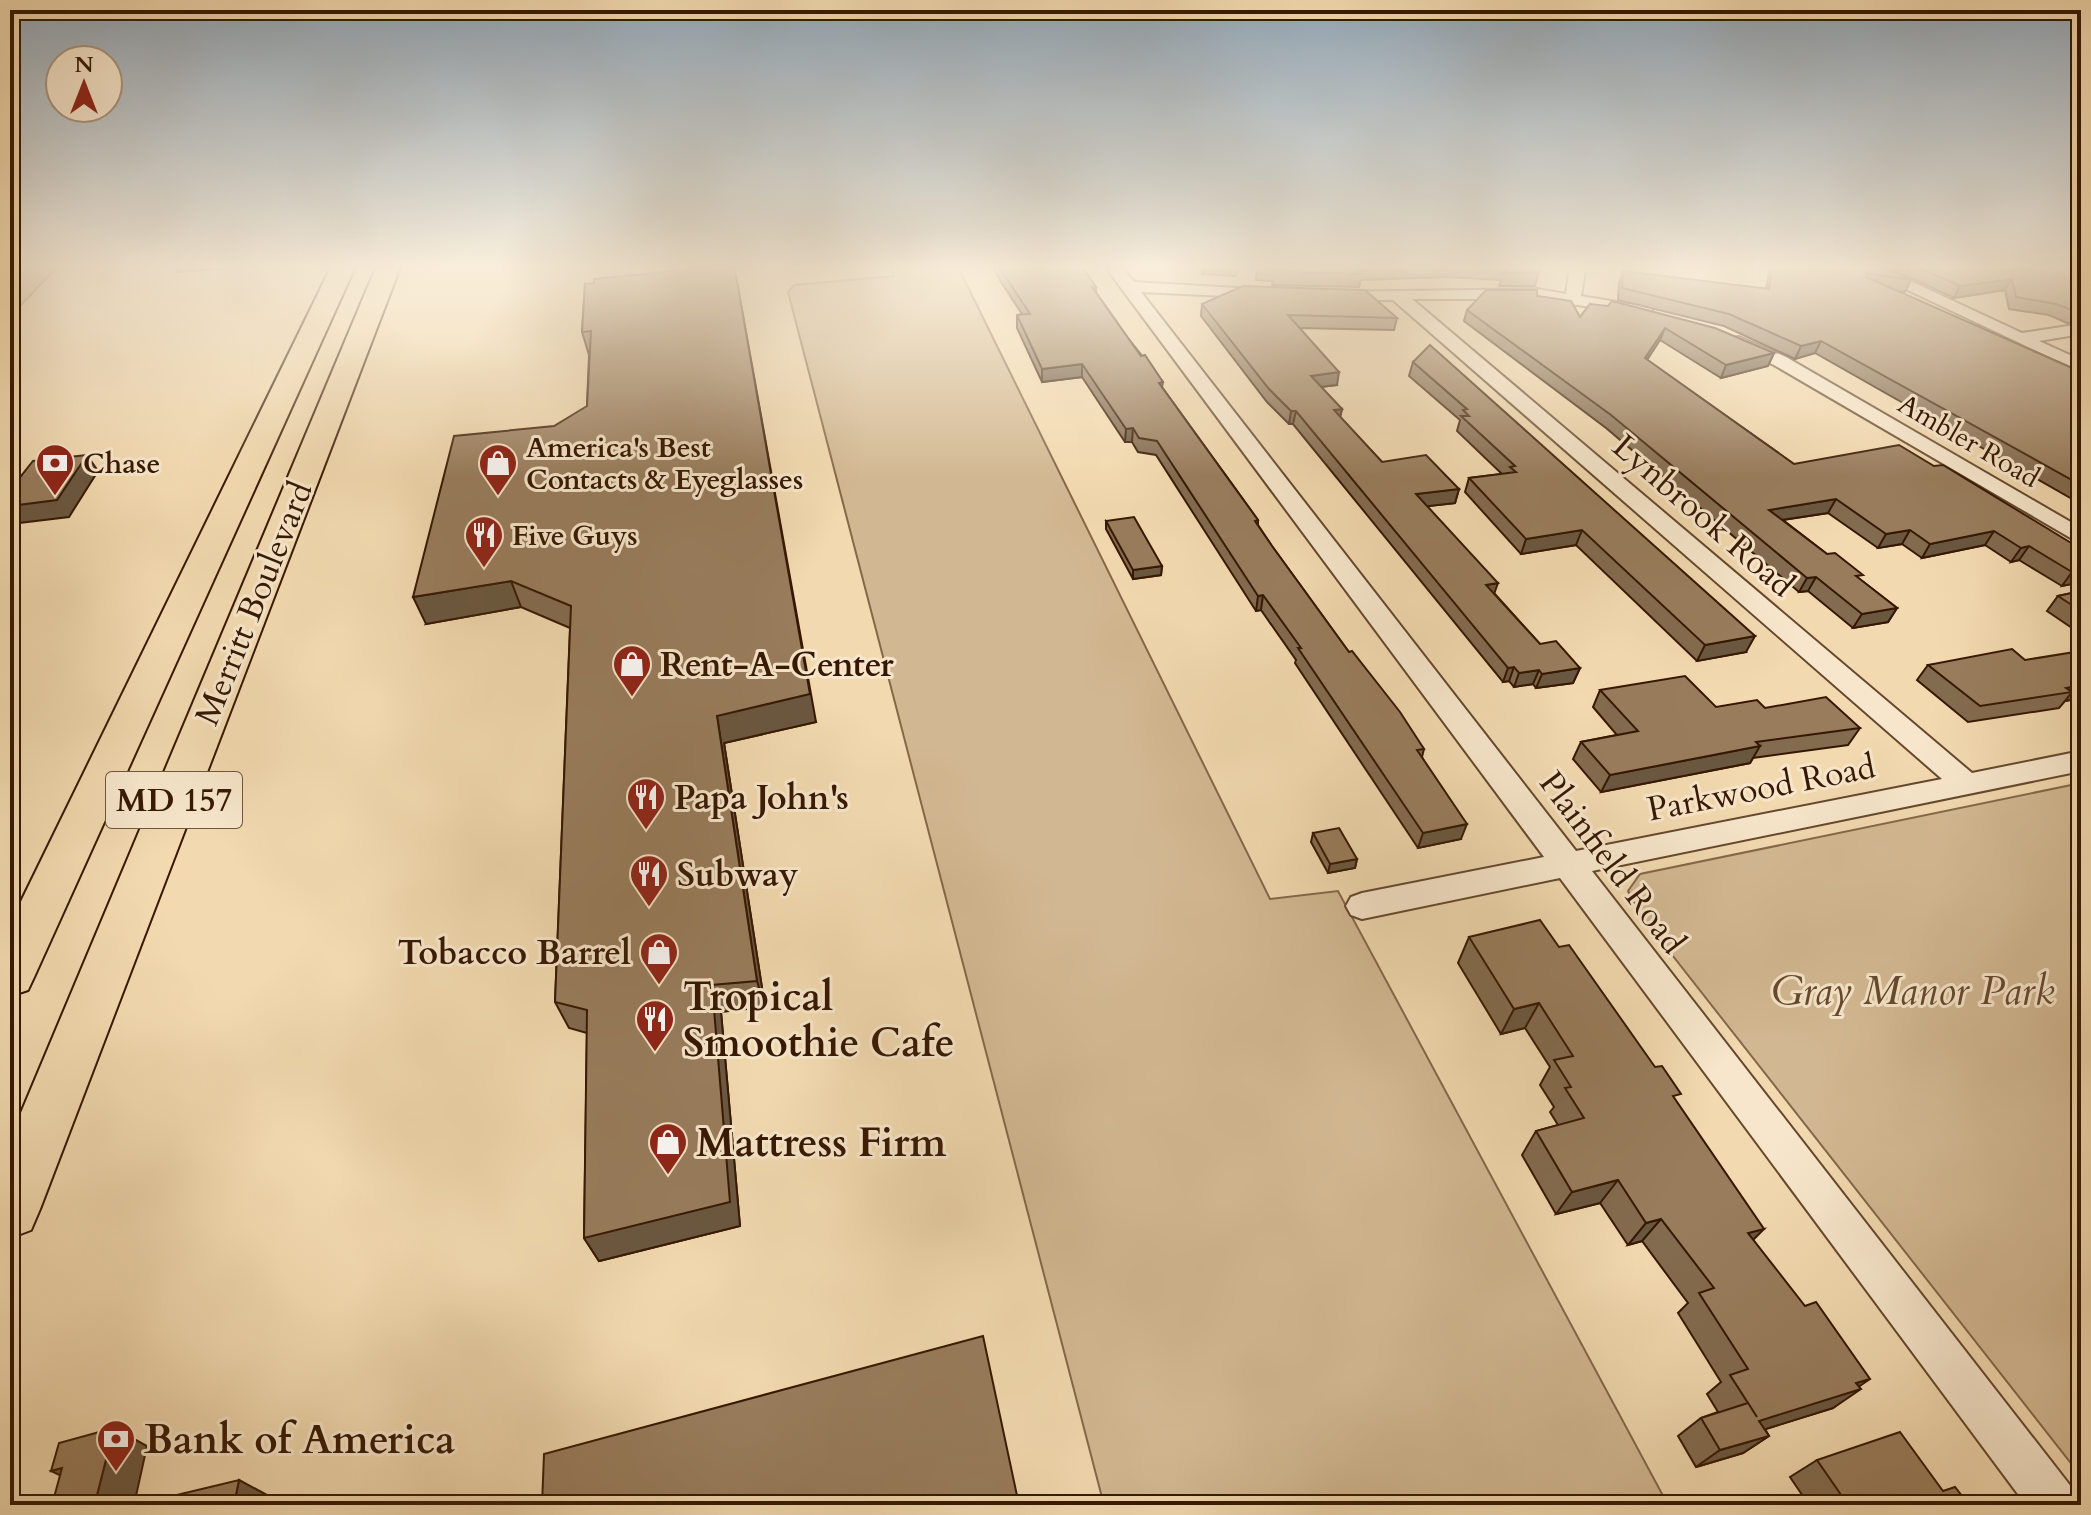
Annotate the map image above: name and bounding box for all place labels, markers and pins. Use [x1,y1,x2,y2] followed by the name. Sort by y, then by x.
[526,429,803,499] place label: America's Best Contacts & Eyeglasses
[34,442,76,497] bank icon: Chase
[477,442,519,497] shop icon: America's Best Contacts & Eyeglasses
[83,445,160,483] place label: Chase
[463,514,505,569] restaurant icon: Five Guys
[512,517,638,555] place label: Five Guys
[660,642,894,688] place label: Rent-A-Center
[611,643,653,698] shop icon: Rent-A-Center
[674,775,849,821] place label: Papa John's
[625,776,667,831] restaurant icon: Papa John's
[677,852,798,898] place label: Subway
[628,853,670,908] restaurant icon: Subway
[398,930,631,976] place label: Tobacco Barrel
[638,931,680,986] shop icon: Tobacco Barrel
[683,970,954,1071] place label: Tropical Smoothie Cafe
[634,998,676,1053] restaurant icon: Tropical Smoothie Cafe
[696,1116,946,1171] place label: Mattress Firm
[647,1121,689,1176] shop icon: Mattress Firm
[144,1413,455,1468] place label: Bank of America
[95,1418,137,1473] bank icon: Bank of America

